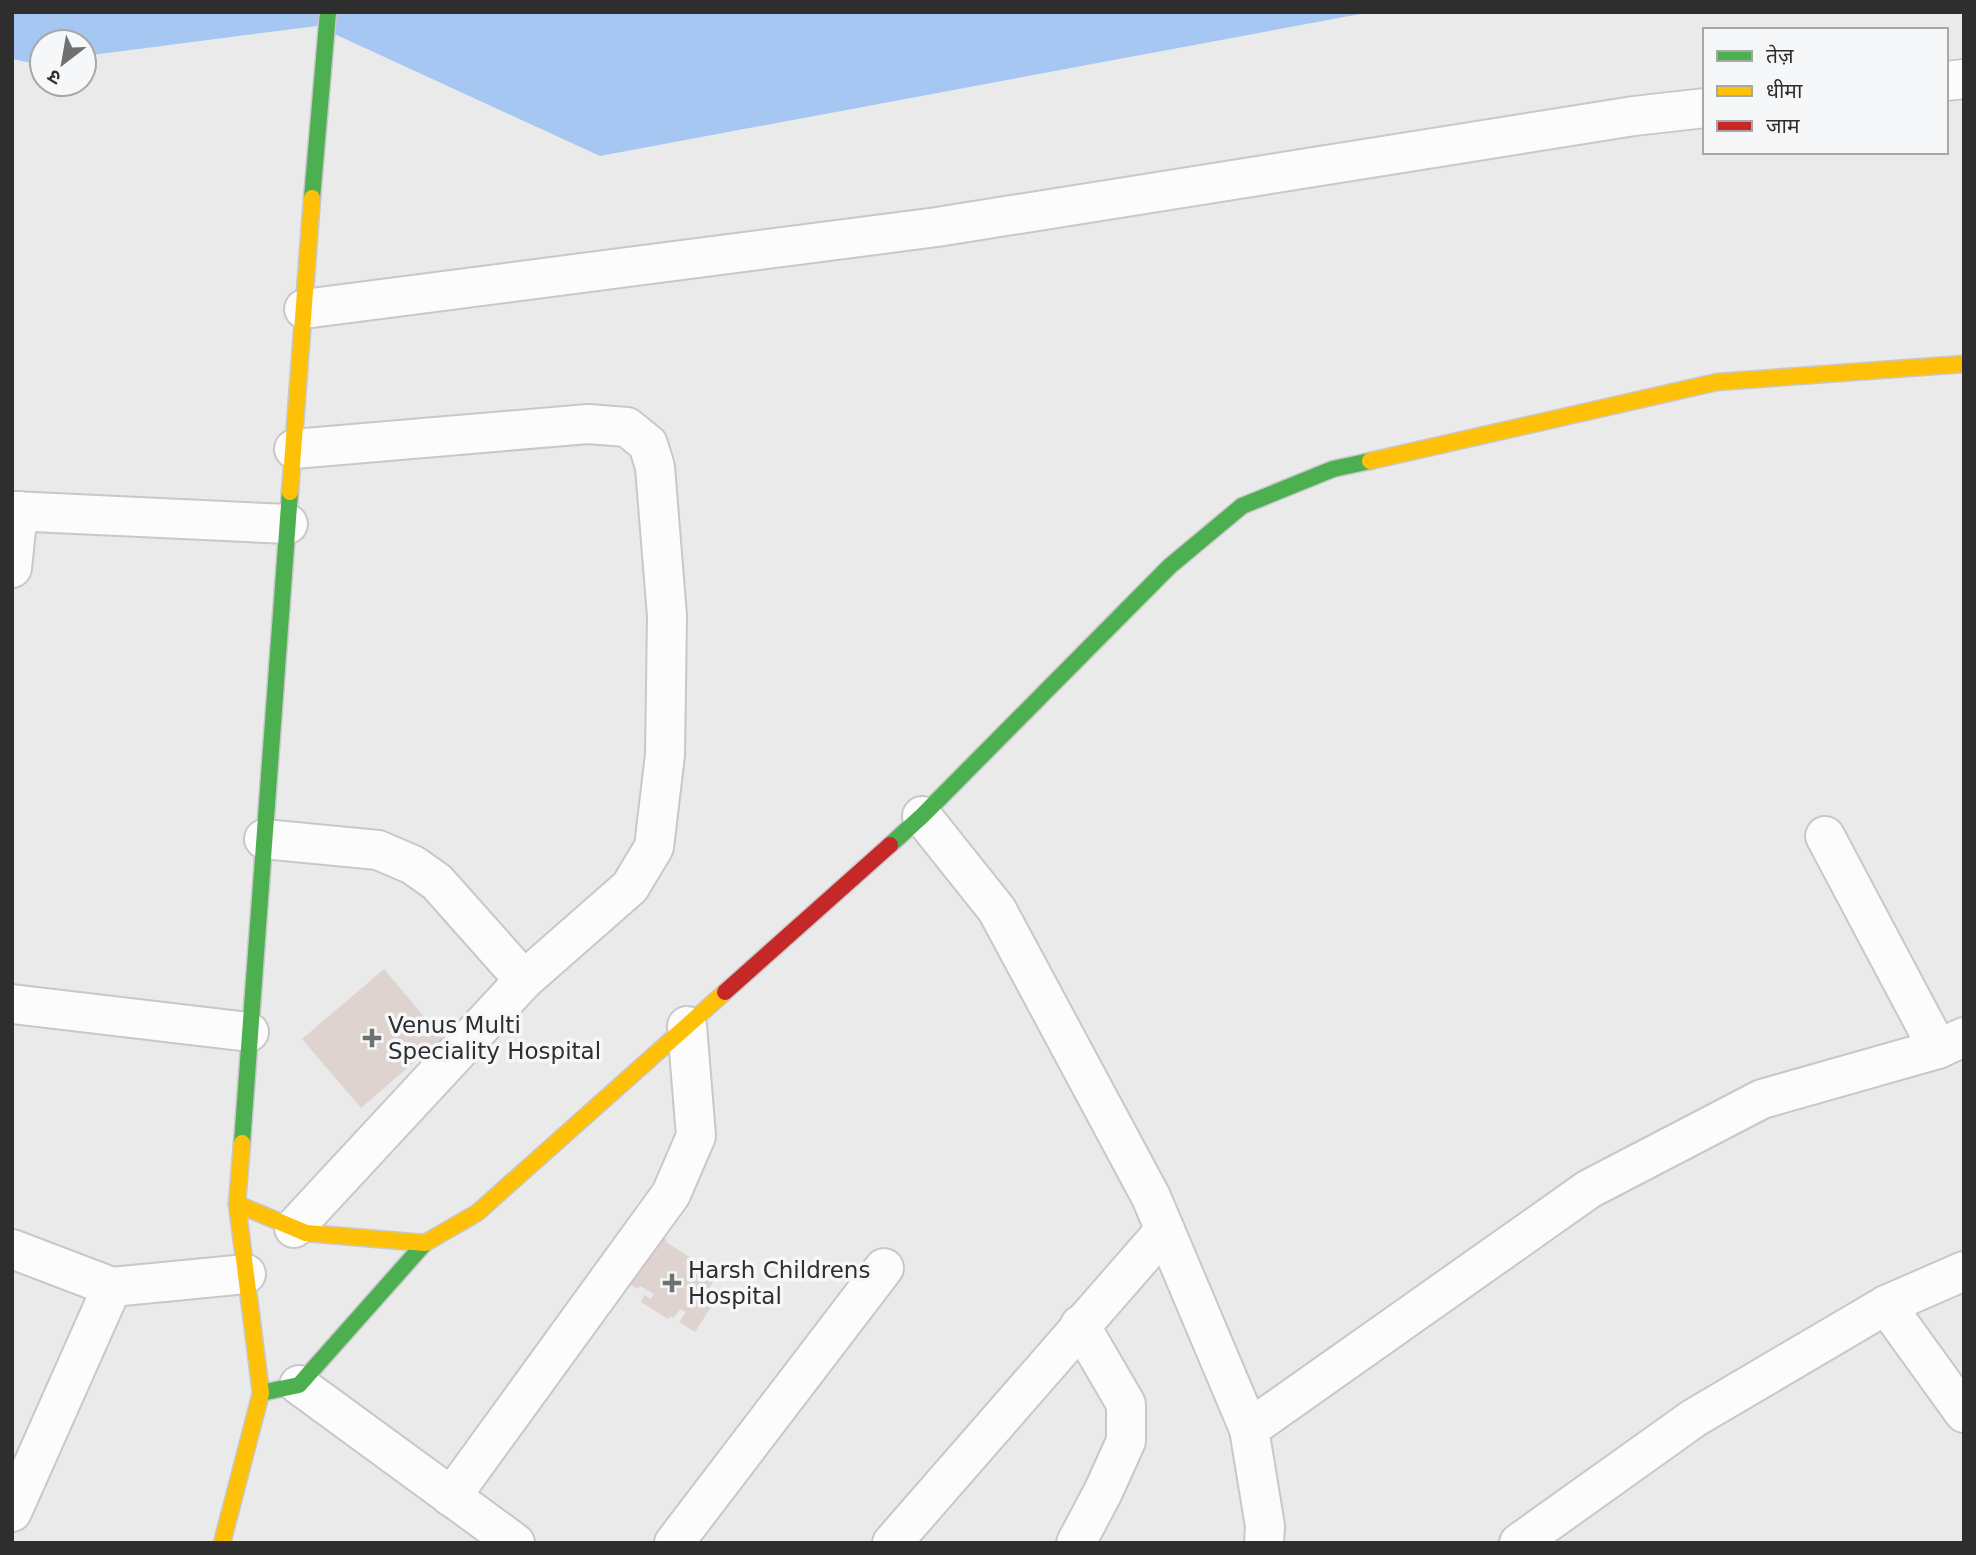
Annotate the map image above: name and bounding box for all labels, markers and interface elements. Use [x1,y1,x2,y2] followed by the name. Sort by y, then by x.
[28,28,98,98] north arrow
[1703,28,1948,154] legend
[1766,44,1794,68] text: तेज़
[43,65,65,90] text: उ
[1766,79,1803,103] text: धीमा
[1766,114,1800,138] text: जाम
[388,1012,601,1064] place label: Venus Multi Speciality Hospital
[362,1028,382,1048] marker: Venus Multi Speciality Hospital
[688,1257,870,1309] place label: Harsh Childrens Hospital
[662,1273,682,1293] marker: Harsh Childrens Hospital

